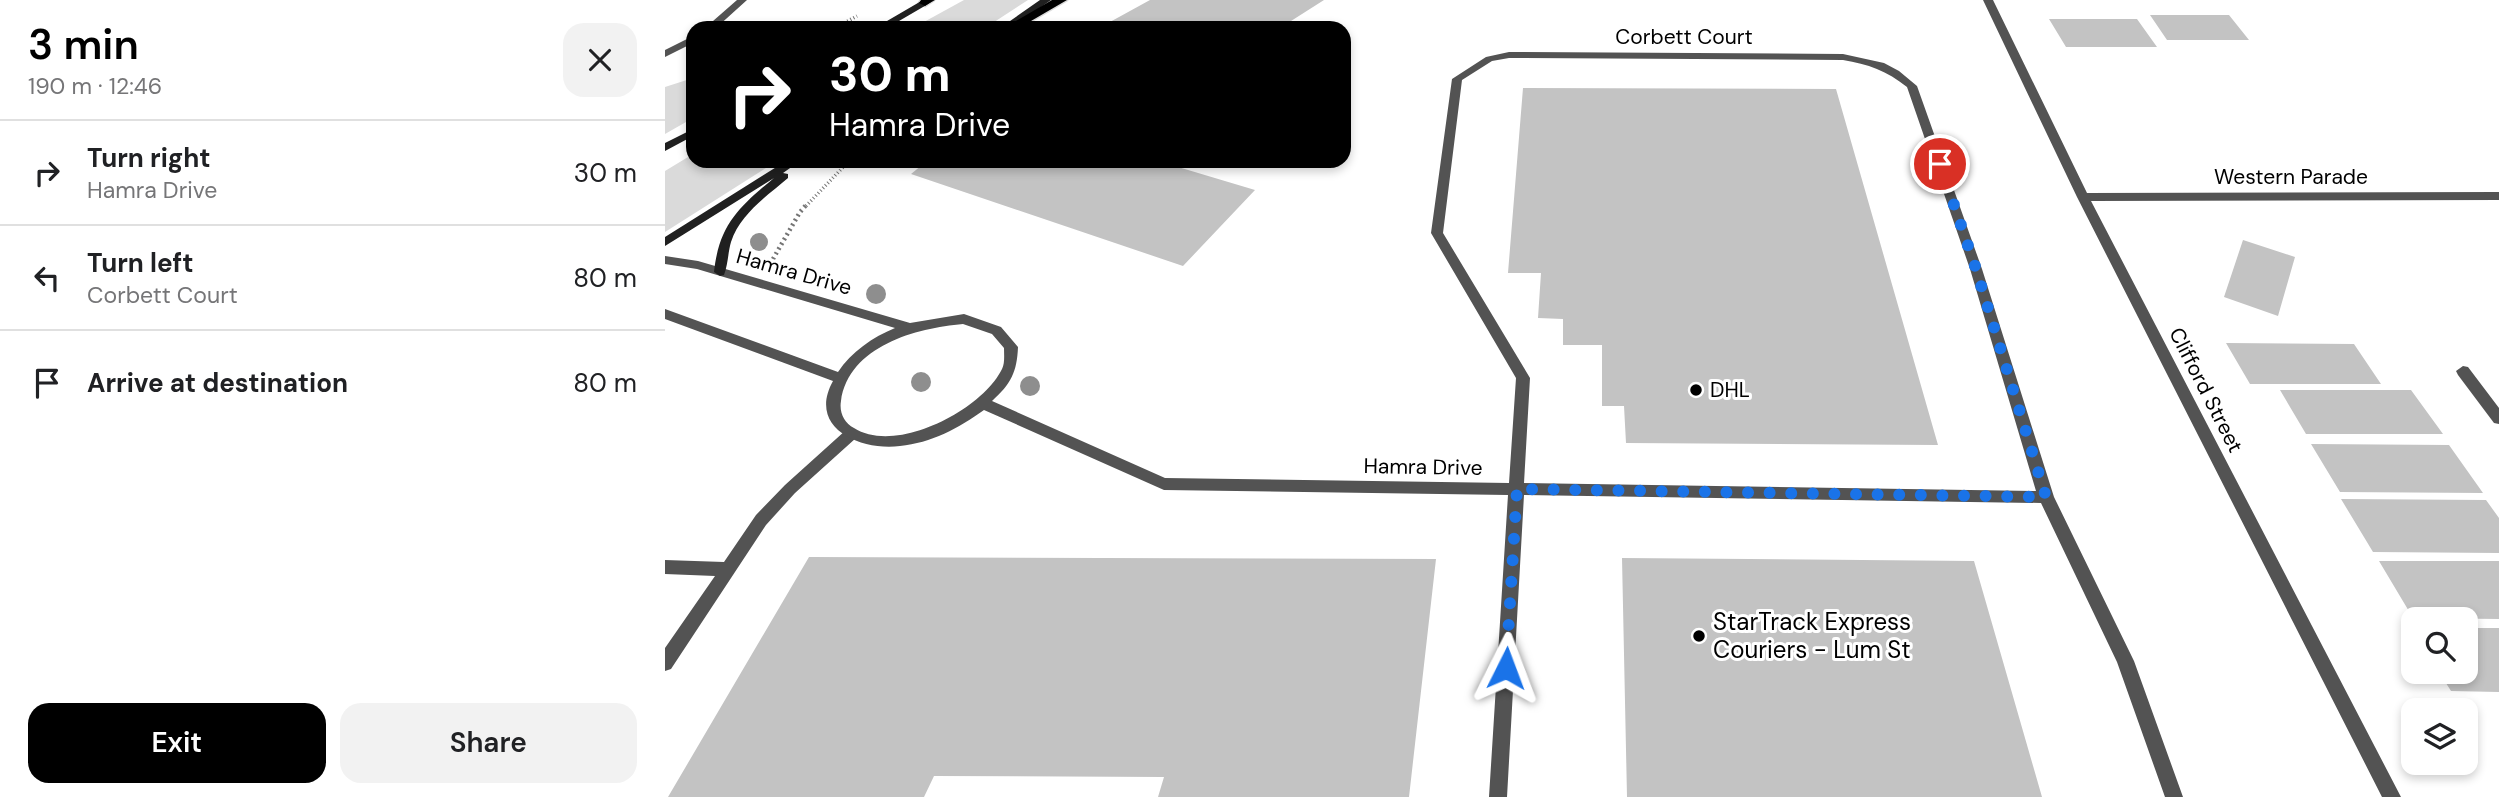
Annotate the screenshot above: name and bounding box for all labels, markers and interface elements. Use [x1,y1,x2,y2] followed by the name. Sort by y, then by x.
[28,17,139,72] text: 3 min
[563,23,637,97] button: close
[1615,23,1753,51] street label: Corbett Court
[829,42,951,106] text: 30 m
[714,49,805,140] icon: right
[28,71,162,101] text: 190 m · 12:46
[829,104,1010,146] text: Hamra Drive
[1910,134,1970,194] pin
[87,141,211,175] text: Turn right
[1921,145,1959,183] icon: arrive
[28,154,66,192] icon: right
[574,156,637,190] text: 30 m
[2214,163,2368,191] street label: Western Parade
[87,175,217,205] text: Hamra Drive
[733,242,855,302] street label: Hamra Drive
[87,246,194,280] text: Turn left
[28,259,66,297] icon: left
[573,261,637,295] text: 80 m
[87,280,238,310] text: Corbett Court
[2162,323,2250,457] street label: Clifford Street
[28,364,66,402] icon: arrive
[87,366,348,400] text: Arrive at destination
[573,366,637,400] text: 80 m
[1710,376,1750,404] place label: DHL
[1688,382,1704,398] marker: DHL
[1363,452,1483,482] street label: Hamra Drive
[1713,606,1911,665] place label: StarTrack Express Couriers - Lum St
[2401,607,2478,775] map controls
[2401,607,2478,684] button: search
[1691,628,1707,644] marker: StarTrack Express Couriers - Lum St
[1469,631,1543,705] position arrow
[2401,698,2478,775] button: layers
[28,703,326,783] button: Exit
[340,703,637,783] button: Share

